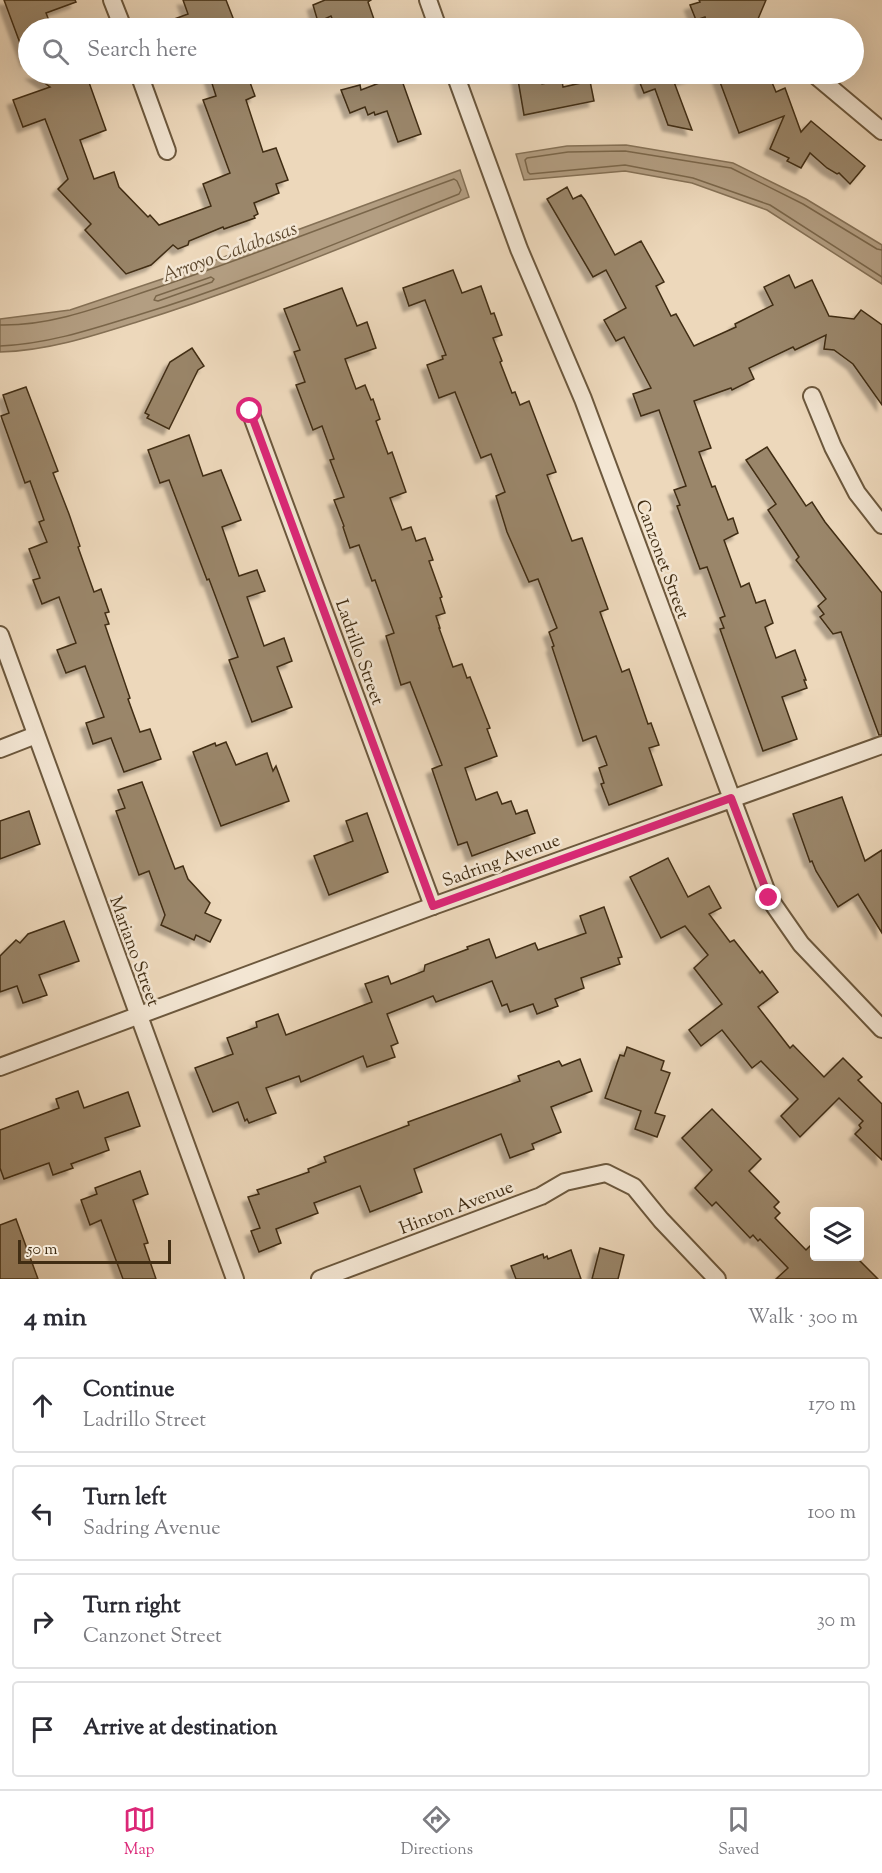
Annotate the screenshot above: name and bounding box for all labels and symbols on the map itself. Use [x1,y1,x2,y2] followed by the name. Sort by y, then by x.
[158,215,302,291] water label: Arroyo Calabasas
[236,397,262,423] route start
[628,496,695,623] street label: Canzonet Street
[327,596,389,709] street label: Ladrillo Street
[439,828,564,895] street label: Sadring Avenue
[755,884,781,910] route end
[101,893,165,1010] street label: Mariano Street
[396,1175,518,1243] street label: Hinton Avenue
[18,1237,171,1264] scale bar

